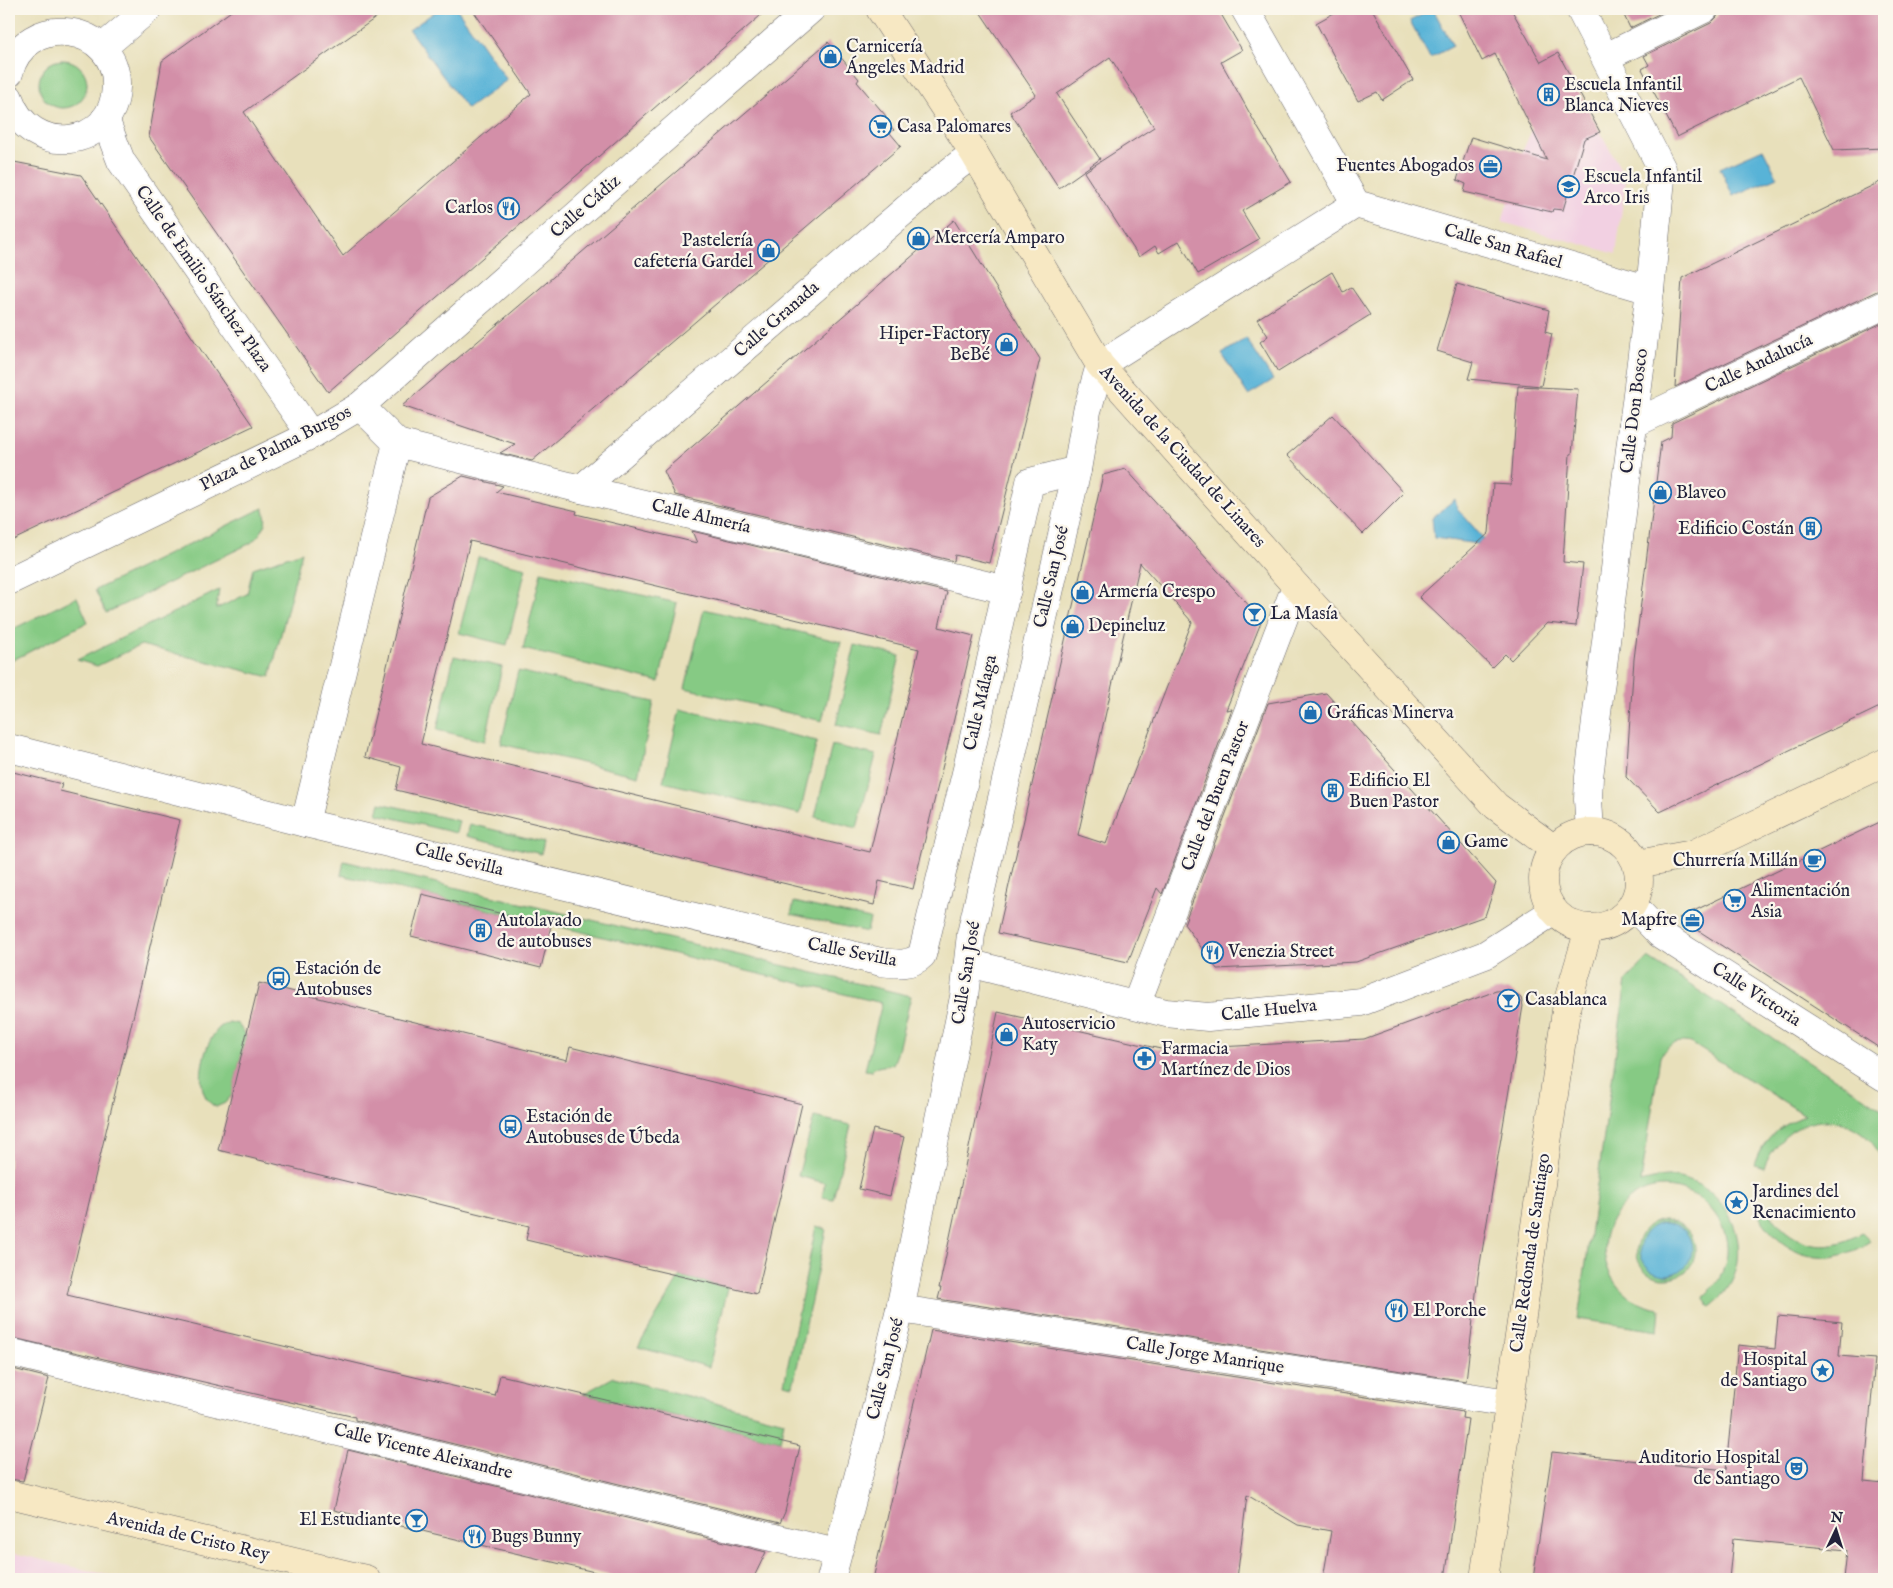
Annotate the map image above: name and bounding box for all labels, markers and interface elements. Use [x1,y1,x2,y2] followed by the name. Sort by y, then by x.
[845,36,965,80] place label: Carnicería Ángeles Madrid
[818,45,842,69] shop icon: Carnicería Ángeles Madrid
[1564,74,1682,118] place label: Escuela Infantil Blanca Nieves
[1536,83,1560,107] building icon: Escuela Infantil Blanca Nieves
[869,115,893,139] supermarket icon: Casa Palomares
[897,116,1011,139] place label: Casa Palomares
[1478,154,1502,178] office icon: Fuentes Abogados
[1336,155,1474,178] place label: Fuentes Abogados
[1583,166,1702,210] place label: Escuela Infantil Arco Iris
[546,170,626,244] street label: Calle Cádiz
[1556,175,1580,199] school or university icon: Escuela Infantil Arco Iris
[130,181,276,377] street label: Calle de Emilio Sánchez Plaza
[497,196,521,220] restaurant icon: Carlos
[445,197,493,220] place label: Carlos
[1441,219,1565,275] street label: Calle San Rafael
[906,226,930,250] shop icon: Mercería Amparo
[934,227,1065,250] place label: Mercería Amparo
[634,230,753,274] place label: Pastelería cafetería Gardel
[757,239,781,263] shop icon: Pastelería cafetería Gardel
[729,276,825,363] street label: Calle Granada
[879,323,990,367] place label: Hiper-Factory BeBé
[1701,329,1817,399] street label: Calle Andalucía
[994,332,1018,356] shop icon: Hiper-Factory BeBé
[1616,347,1654,475] street label: Calle Don Bosco
[1093,360,1270,553] street label: Avenida de la Ciudad de Linares
[196,401,356,497] street label: Plaza de Palma Burgos
[1648,481,1672,505] shop icon: Blaveo
[1676,482,1727,505] place label: Blaveo
[649,494,753,540] street label: Calle Almería
[1798,517,1822,541] building icon: Edificio Costán
[1678,518,1794,541] place label: Edificio Costán
[1029,524,1075,630] street label: Calle San José
[1070,580,1094,604] shop icon: Armería Crespo
[1097,581,1216,604] place label: Armería Crespo
[1242,602,1266,626] bar icon: La Masía
[1270,603,1338,626] place label: La Masía
[1060,614,1084,638] shop icon: Depineluz
[1088,615,1166,638] place label: Depineluz
[959,653,1003,753] street label: Calle Málaga
[1299,701,1323,725] shop icon: Gráficas Minerva
[1327,702,1454,725] place label: Gráficas Minerva
[1177,717,1255,874] street label: Calle del Buen Pastor
[1349,770,1439,814] place label: Edificio El Buen Pastor
[1321,779,1345,803] building icon: Edificio El Buen Pastor
[1436,830,1460,854] shop icon: Game
[1464,831,1508,854] place label: Game
[412,838,506,882] street label: Calle Sevilla
[1802,849,1826,873] cafe icon: Churrería Millán
[1673,850,1798,873] place label: Churrería Millán
[1750,880,1851,924] place label: Alimentación Asia
[1723,889,1747,913] supermarket icon: Alimentación Asia
[1681,908,1705,932] office icon: Mapfre
[1621,909,1677,932] place label: Mapfre
[496,910,592,954] place label: Autolavado de autobuses
[469,919,493,943] building icon: Autolavado de autobuses
[947,920,987,1026] street label: Calle San José
[805,933,899,973] street label: Calle Sevilla
[1200,940,1224,964] restaurant icon: Venezia Street
[1227,941,1335,964] place label: Venezia Street
[294,958,381,1002] place label: Estación de Autobuses
[1707,958,1805,1032] street label: Calle Victoria
[267,967,291,991] bus stop icon: Estación de Autobuses
[1497,988,1521,1012] bar icon: Casablanca
[1525,989,1607,1012] place label: Casablanca
[1220,995,1318,1027] street label: Calle Huelva
[1021,1013,1116,1057] place label: Autoservicio Katy
[994,1022,1018,1046] shop icon: Autoservicio Katy
[1161,1038,1290,1082] place label: Farmacia Martínez de Dios
[1133,1047,1157,1071] pharmacy icon: Farmacia Martínez de Dios
[525,1106,680,1150] place label: Estación de Autobuses de Úbeda
[498,1115,522,1139] bus stop icon: Estación de Autobuses de Úbeda
[1506,1152,1556,1354] street label: Calle Redonda de Santiago
[1750,1181,1856,1225] place label: Jardines del Renacimiento
[1724,1190,1748,1214] place icon: Jardines del Renacimiento
[1385,1299,1409,1323] restaurant icon: El Porche
[1413,1300,1486,1323] place label: El Porche
[862,1316,910,1422] street label: Calle San José
[1124,1332,1286,1380] street label: Calle Jorge Manrique
[1720,1349,1807,1393] place label: Hospital de Santiago
[1811,1358,1835,1382] place icon: Hospital de Santiago
[331,1419,515,1485] street label: Calle Vicente Aleixandre
[1638,1447,1780,1491] place label: Auditorio Hospital de Santiago
[1784,1456,1808,1480] theatre icon: Auditorio Hospital de Santiago
[1810,1506,1860,1556] north arrow
[103,1507,272,1567] street label: Avenida de Cristo Rey
[405,1508,429,1532] bar icon: El Estudiante
[299,1509,401,1532] place label: El Estudiante
[1829,1509,1844,1527] text: N
[463,1525,487,1549] restaurant icon: Bugs Bunny
[491,1526,582,1549] place label: Bugs Bunny

